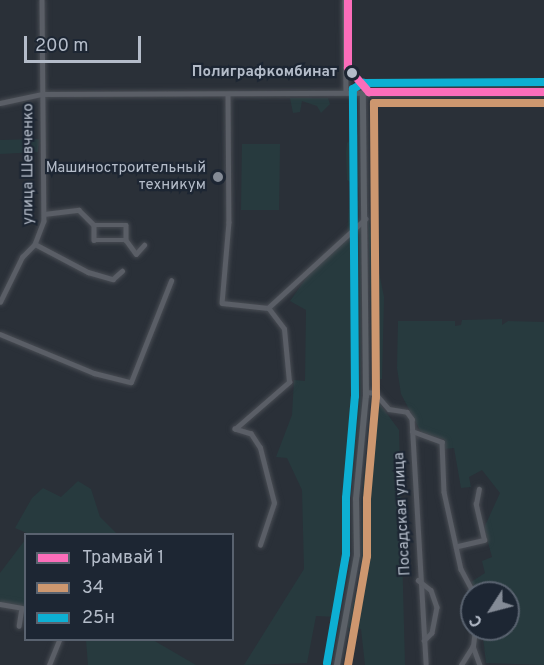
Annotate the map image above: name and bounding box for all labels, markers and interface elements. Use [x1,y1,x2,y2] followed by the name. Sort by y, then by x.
[27,24,144,62] scale bar
[35,35,88,58] text: 200 m
[342,63,362,83] marker: Полиграфкомбинат
[192,64,337,82] place label: Полиграфкомбинат
[20,103,38,225] street label: улица Шевченко
[46,159,206,194] place label: Машиностроительный техникум
[211,170,225,184] marker: Машиностроительный техникум
[391,452,415,576] street label: Посадская улица
[24,533,234,641] legend
[82,547,164,570] text: Трамвай 1
[82,577,104,600] text: 34
[460,581,520,641] north arrow
[82,607,115,630] text: 25н
[466,610,488,630] text: С

